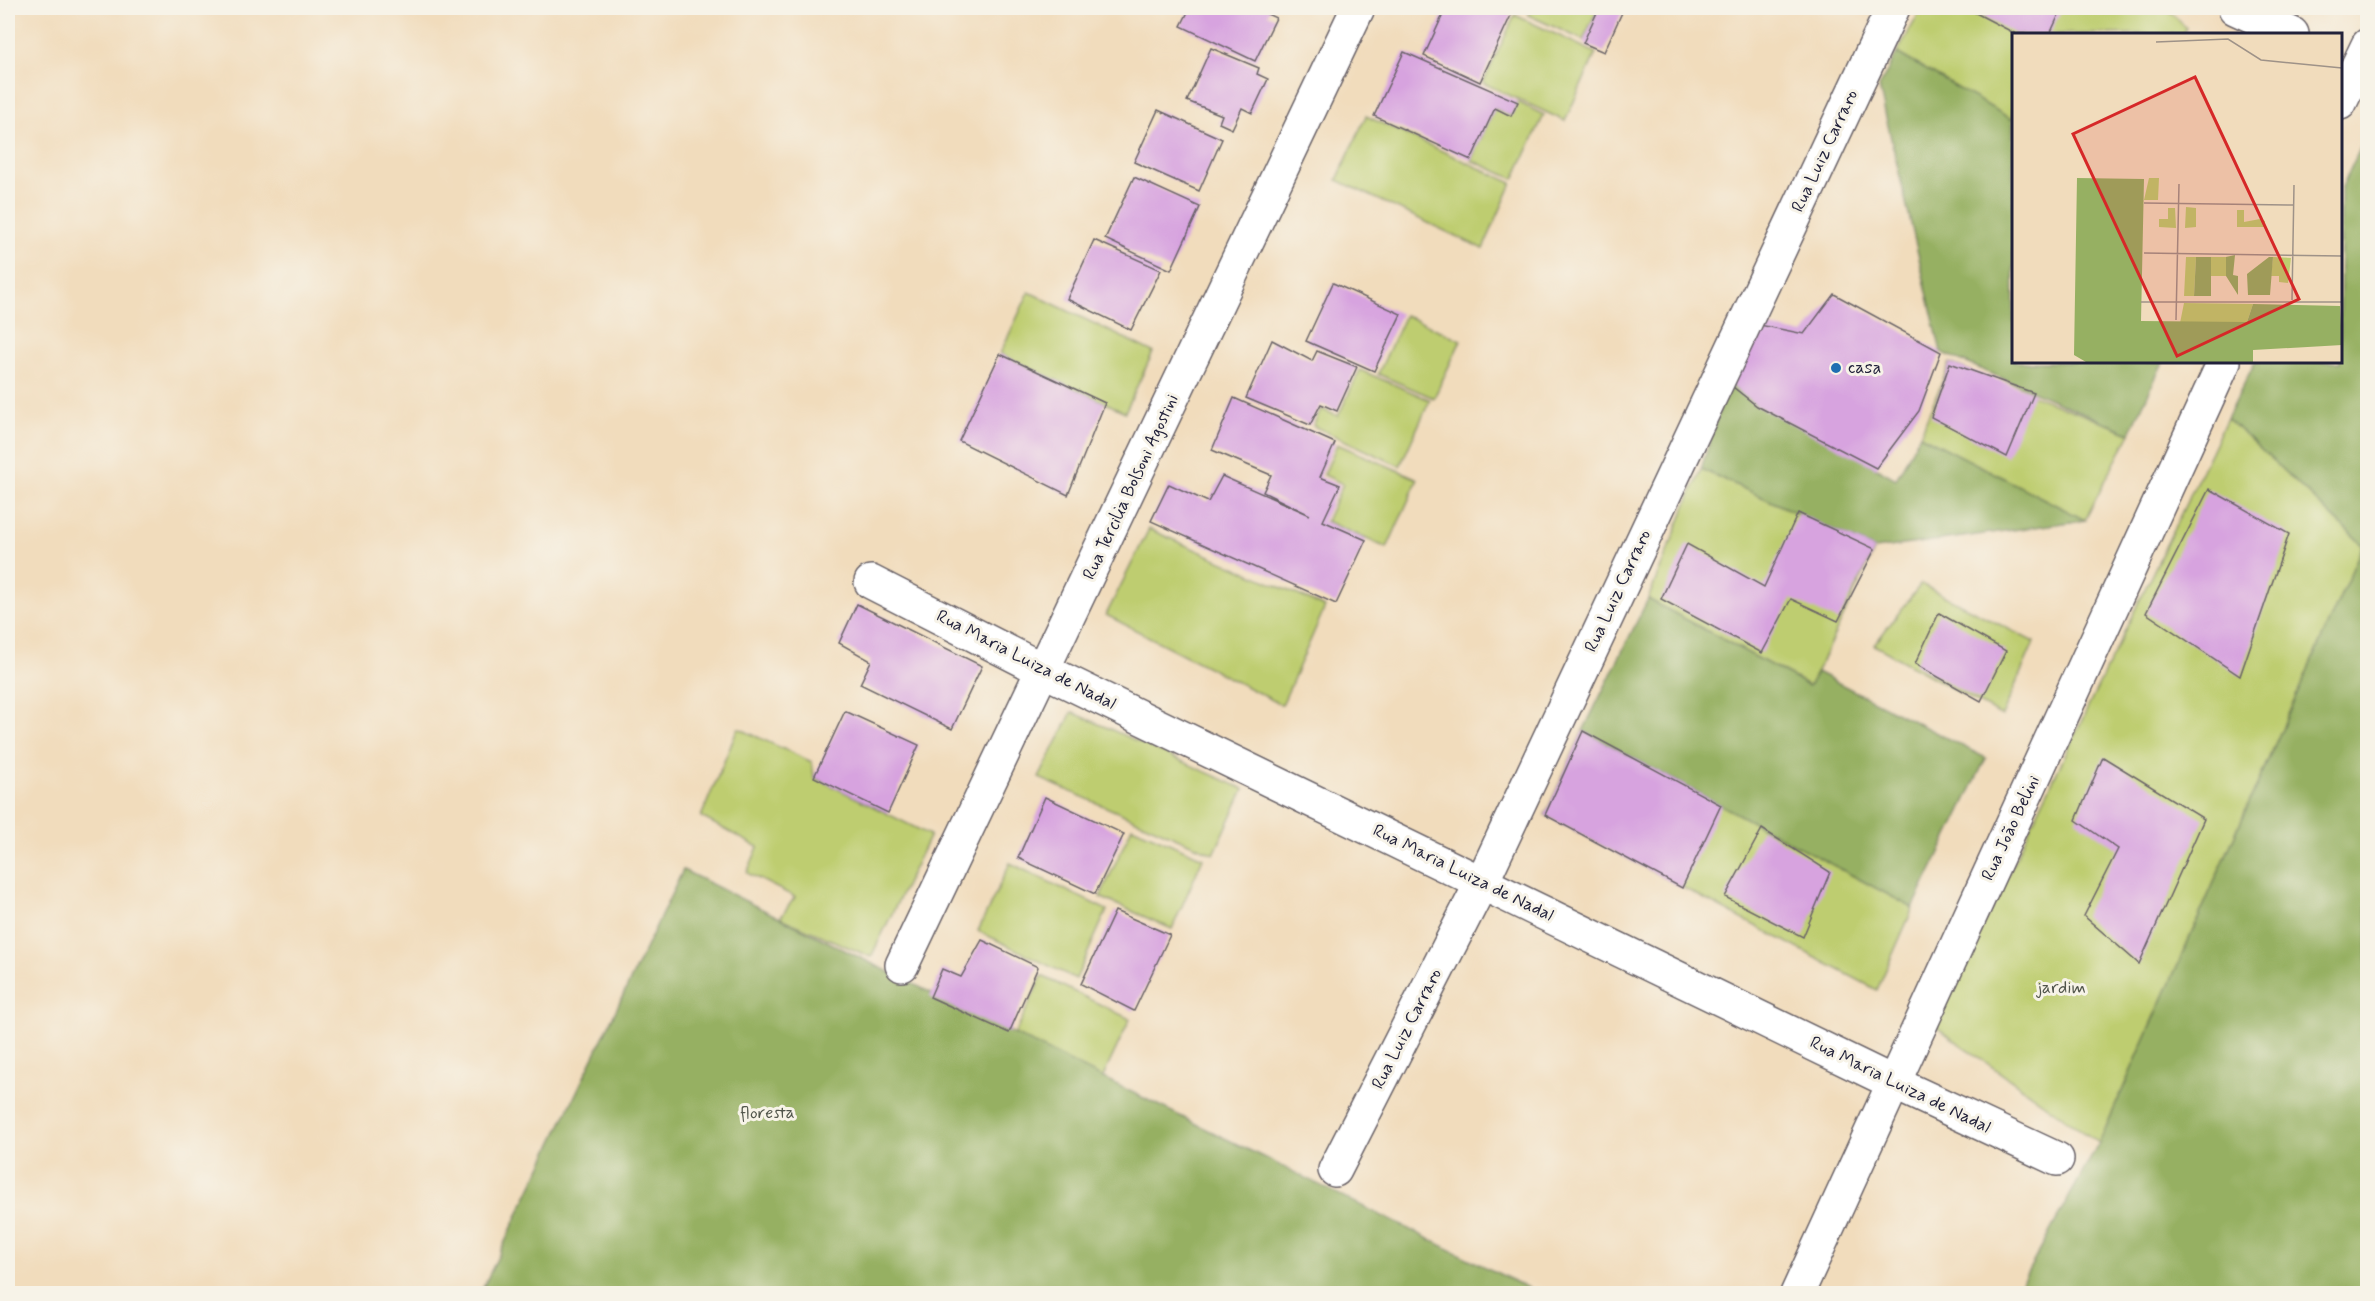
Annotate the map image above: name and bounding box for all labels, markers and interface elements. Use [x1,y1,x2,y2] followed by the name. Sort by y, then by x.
[2012,33,2342,363] inset map
[1786,86,1864,216] street label: Rua Luiz Carraro
[1848,356,1881,380] place label: casa
[1829,361,1843,375] marker: casa
[1077,390,1185,584] street label: Rua Tercilia Bolsoni Agostini
[1579,526,1657,656] street label: Rua Luiz Carraro
[932,604,1120,716] street label: Rua Maria Luiza de Nadal
[1976,771,2046,885] street label: Rua João Belini
[1369,819,1557,927] street label: Rua Maria Luiza de Nadal
[1366,965,1448,1093] street label: Rua Luiz Carraro
[2035,976,2086,1000] park label: jardim
[1806,1031,1994,1139] street label: Rua Maria Luiza de Nadal
[739,1101,795,1125] park label: floresta

